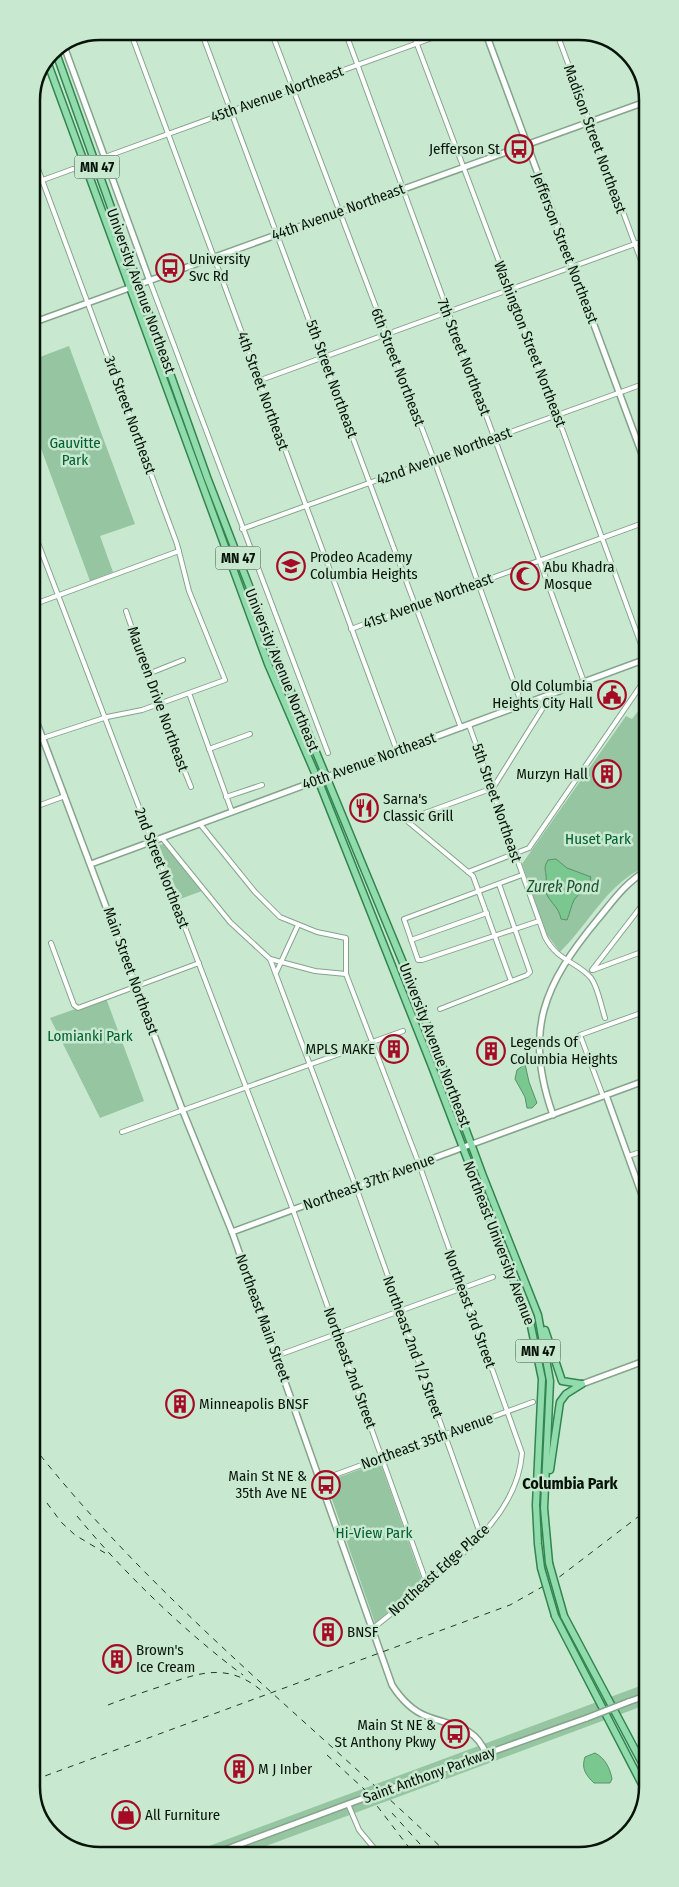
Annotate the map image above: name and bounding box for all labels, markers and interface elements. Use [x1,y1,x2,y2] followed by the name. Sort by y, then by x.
[208,62,346,126] street label: 45th Avenue Northeast
[560,62,630,216] street label: Madison Street Northeast
[504,134,534,164] bus stop icon: Jefferson St
[429,140,500,158] place label: Jefferson St
[74,156,120,178] road number: MN 47
[528,170,602,326] street label: Jefferson Street Northeast
[269,180,407,244] street label: 44th Avenue Northeast
[103,206,179,376] street label: University Avenue Northeast
[189,250,251,285] place label: University Svc Rd
[155,253,185,283] bus stop icon: University Svc Rd
[490,258,570,430] street label: Washington Street Northeast
[433,296,495,418] street label: 7th Street Northeast
[367,305,429,429] street label: 6th Street Northeast
[302,317,362,441] street label: 5th Street Northeast
[233,329,293,453] street label: 4th Street Northeast
[100,353,160,477] street label: 3rd Street Northeast
[374,423,514,489] street label: 42nd Avenue Northeast
[49,434,101,469] park label: Gauvitte Park
[216,546,260,570] road number: MN 47
[310,548,418,583] place label: Prodeo Academy Columbia Heights
[276,551,306,581] school or university icon: Prodeo Academy Columbia Heights
[544,558,615,593] place label: Abu Khadra Mosque
[510,561,540,591] mosque icon: Abu Khadra Mosque
[361,569,495,633] street label: 41st Avenue Northeast
[241,586,323,754] street label: University Avenue Northeast
[123,624,193,774] street label: Maureen Drive Northeast
[492,677,593,712] place label: Old Columbia Heights City Hall
[597,680,627,710] public building icon: Old Columbia Heights City Hall
[300,728,438,794] street label: 40th Avenue Northeast
[468,741,526,865] street label: 5th Street Northeast
[592,759,622,789] building icon: Murzyn Hall
[516,765,588,783] place label: Murzyn Hall
[383,790,454,825] place label: Sarna's Classic Grill
[349,793,379,823] restaurant icon: Sarna's Classic Grill
[131,805,193,931] street label: 2nd Street Northeast
[565,830,631,848] park label: Huset Park
[526,877,600,896] water label: Zurek Pond
[100,905,162,1037] street label: Main Street Northeast
[395,960,475,1130] street label: University Avenue Northeast
[47,1027,133,1045] park label: Lomianki Park
[510,1033,618,1068] place label: Legends Of Columbia Heights
[379,1034,409,1064] building icon: MPLS MAKE
[476,1036,506,1066] building icon: Legends Of Columbia Heights
[306,1040,375,1058] place label: MPLS MAKE
[301,1150,437,1214] street label: Northeast 37th Avenue
[459,1158,539,1328] street label: Northeast University Avenue
[440,1247,500,1371] street label: Northeast 3rd Street
[232,1252,294,1384] street label: Northeast Main Street
[379,1274,447,1421] street label: Northeast 2nd 1/2 Street
[320,1305,380,1431] street label: Northeast 2nd Street
[516,1340,560,1362] road number: MN 47
[165,1389,195,1419] building icon: Minneapolis BNSF
[199,1395,309,1413] place label: Minneapolis BNSF
[358,1409,496,1473] street label: Northeast 35th Avenue
[228,1467,307,1502] place label: Main St NE & 35th Ave NE
[311,1470,341,1500] bus stop icon: Main St NE & 35th Ave NE
[522,1474,619,1493] district label: Columbia Park
[385,1520,493,1620] street label: Northeast Edge Place
[336,1524,412,1542] park label: Hi-View Park
[313,1617,343,1647] building icon: BNSF
[347,1623,379,1641] place label: BNSF
[136,1641,195,1676] place label: Brown's Ice Cream
[102,1644,132,1674] building icon: Brown's Ice Cream
[335,1716,436,1751] place label: Main St NE & St Anthony Pkwy
[440,1719,470,1749] bus stop icon: Main St NE & St Anthony Pkwy
[360,1743,498,1807] street label: Saint Anthony Parkway
[224,1754,254,1784] building icon: M J Inber
[258,1760,313,1778] place label: M J Inber
[111,1800,141,1830] shop icon: All Furniture
[145,1806,220,1824] place label: All Furniture

